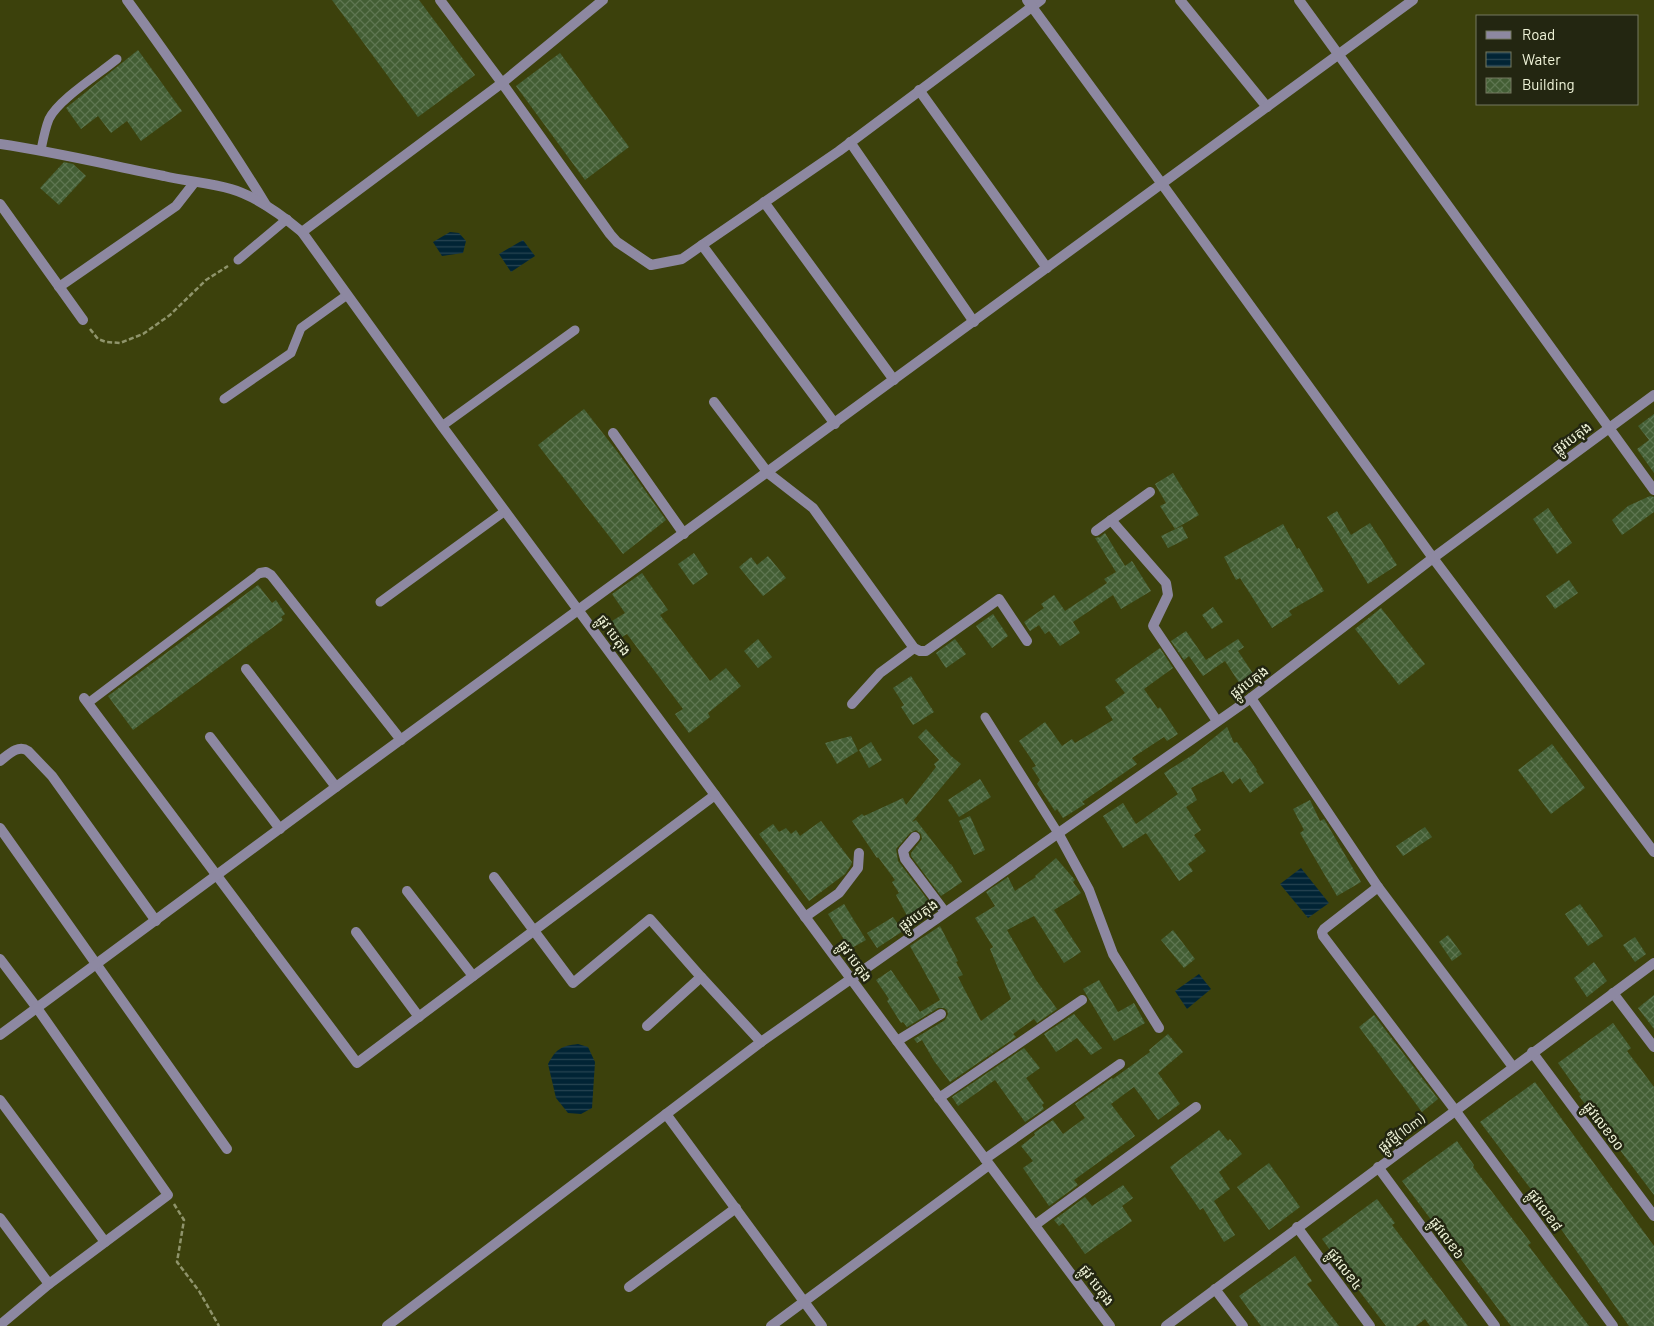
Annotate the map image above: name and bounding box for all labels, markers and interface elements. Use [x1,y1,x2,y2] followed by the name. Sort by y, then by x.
[1476,15,1639,105] legend
[1522,25,1555,43] text: Road
[1522,50,1561,68] text: Water
[1522,75,1575,93] text: Building
[1549,418,1597,461] street label: ផ្លូវបេតុង
[590,611,635,661] street label: ផ្លូវ បេតុង
[1226,662,1274,705] street label: ផ្លូវបេតុង
[895,895,943,938] street label: ផ្លូវបេតុង
[831,937,876,987] street label: ផ្លូវ បេតុង
[1577,1098,1628,1156] street label: ផ្លូវលេខ១០
[1374,1109,1430,1159] street label: ផ្លូវថ្មី(10m)
[1521,1185,1566,1237] street label: ផ្លូវលេខ៨
[1423,1213,1468,1265] street label: ផ្លូវលេខ៦
[1321,1244,1367,1296] street label: ផ្លូវលេខ៤
[1073,1261,1118,1311] street label: ផ្លូវ បេតុង

